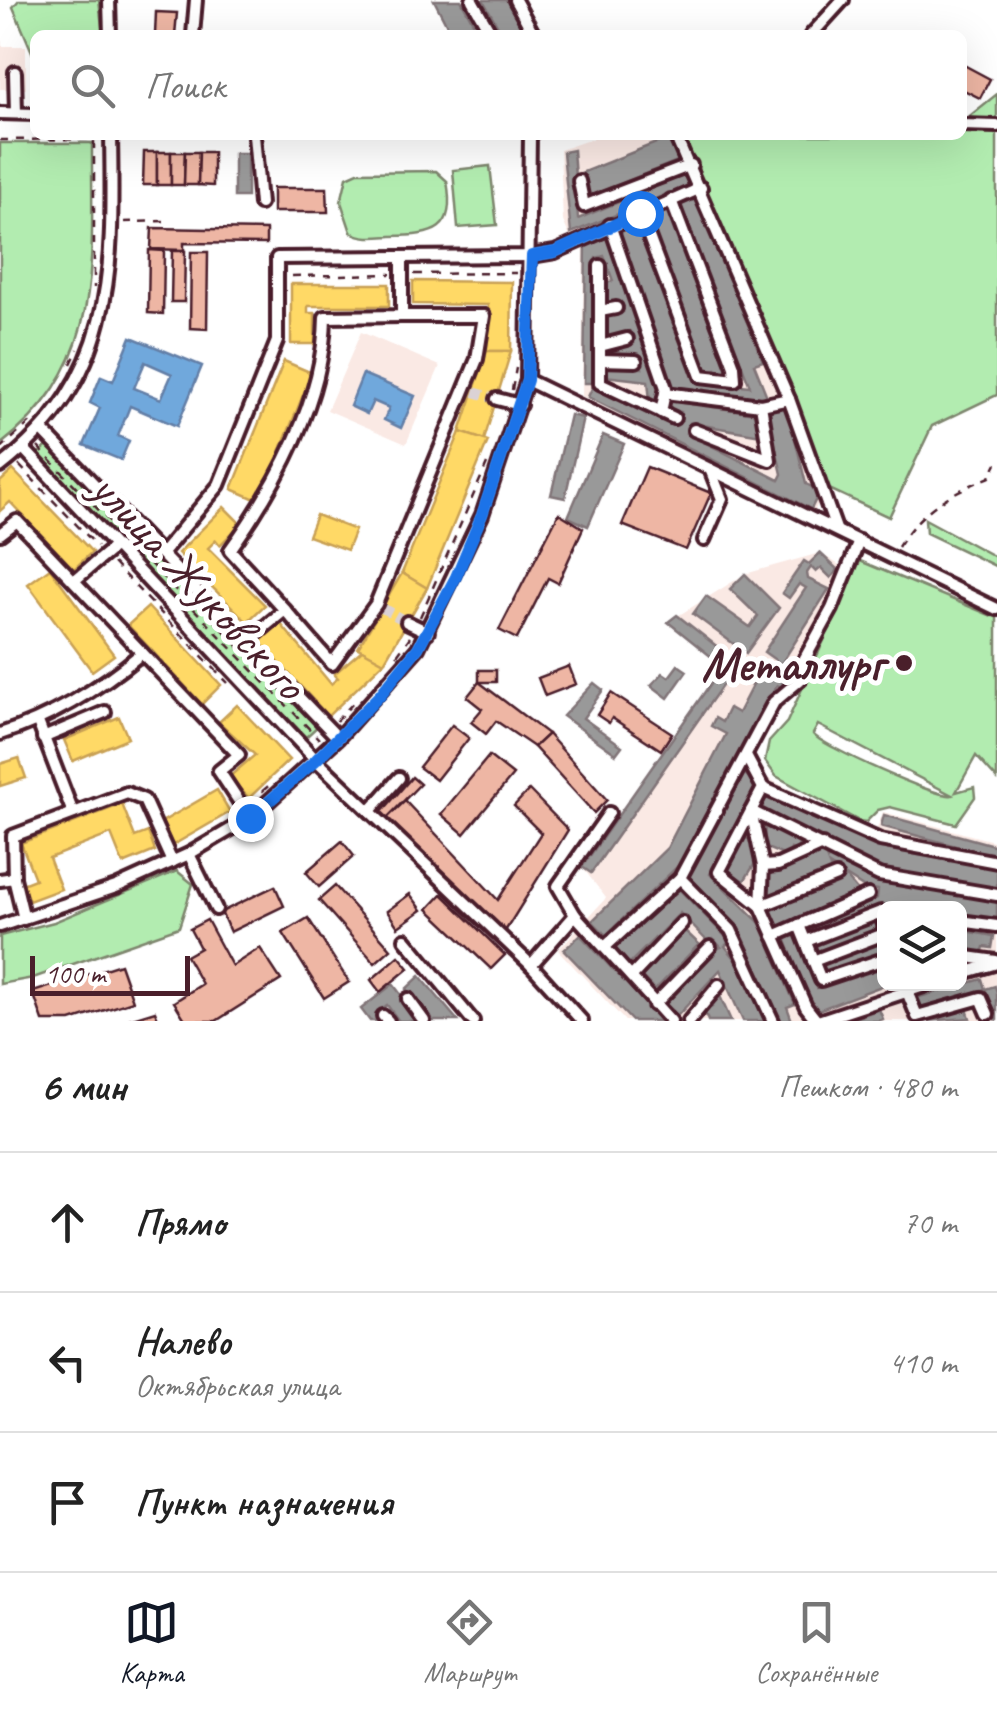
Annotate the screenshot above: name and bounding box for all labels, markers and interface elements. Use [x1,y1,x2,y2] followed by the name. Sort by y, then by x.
[30,30,967,140] search box
[65,58,120,113] icon: search
[145,62,225,109] text: Поиск
[618,191,664,237] route start
[77,457,322,714] street label: улица Жуковского
[701,634,891,694] place label: Металлург
[893,652,915,674] marker: Металлург
[228,796,274,842] route end
[877,901,967,991] map controls
[877,901,967,991] button: layers
[30,951,190,996] scale bar
[45,956,105,991] text: 100 m
[40,1060,126,1113] text: 6 мин
[778,1066,957,1107] text: Пешком · 480 m
[40,1195,95,1250] icon: ahead
[135,1199,225,1246] text: Прямо
[903,1202,957,1243] text: 70 m
[135,1318,231,1365] text: Налево
[40,1335,95,1390] icon: left
[888,1342,957,1383] text: 410 m
[135,1365,339,1406] text: Октябрьская улица
[40,1475,95,1530] icon: arrive
[135,1479,392,1526] text: Пункт назначения
[120,1595,184,1690] tab: Карта
[424,1595,516,1690] tab: Маршрут
[756,1595,877,1690] tab: Сохранённые

